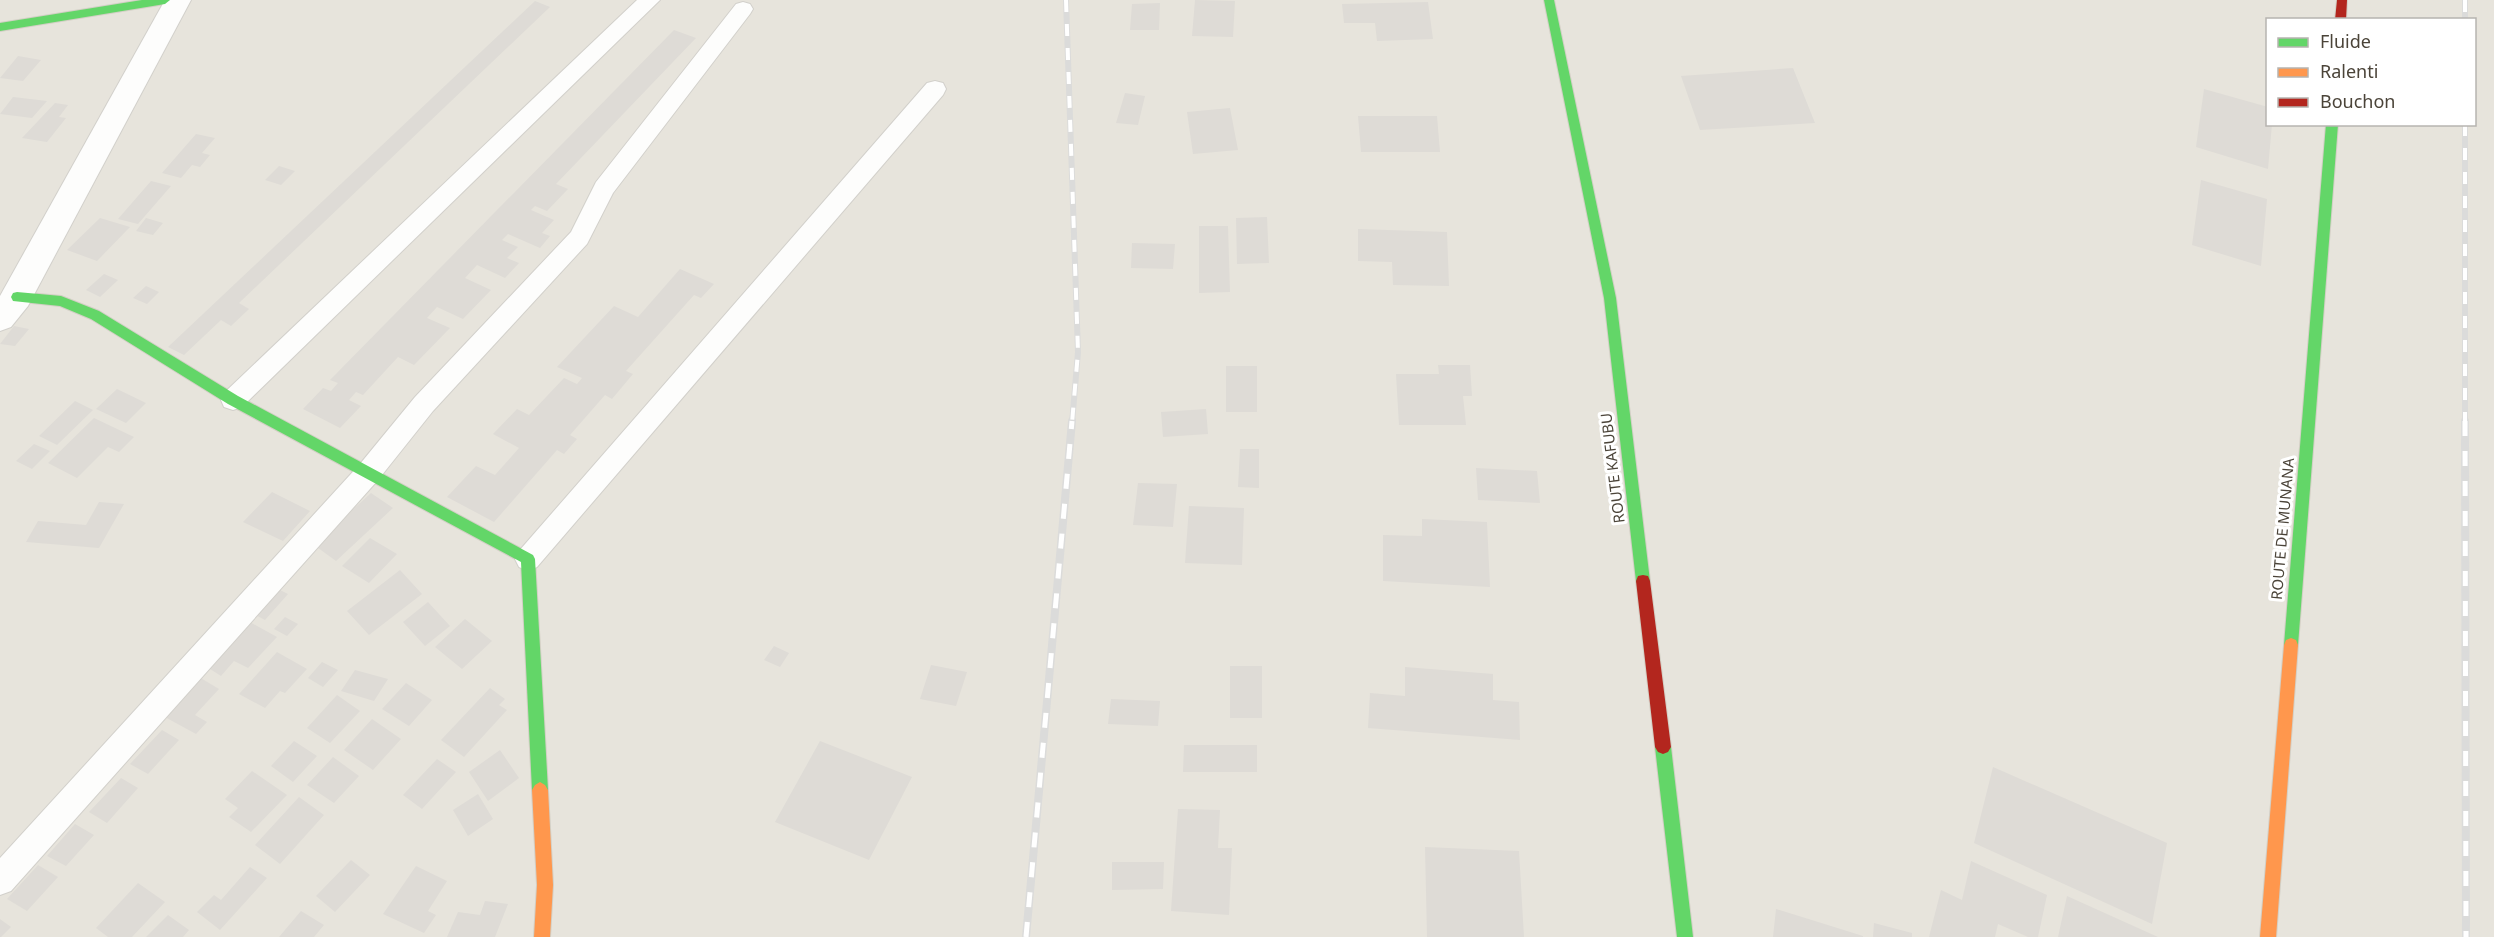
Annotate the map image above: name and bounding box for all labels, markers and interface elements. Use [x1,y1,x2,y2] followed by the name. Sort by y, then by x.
[2266,18,2476,126] legend
[2320,29,2371,53] text: Fluide
[2320,59,2378,83] text: Ralenti
[2320,89,2396,113] text: Bouchon
[1595,412,1629,524] street label: ROUTE KAFUBU
[2266,457,2298,601] street label: ROUTE DE MUNANA

